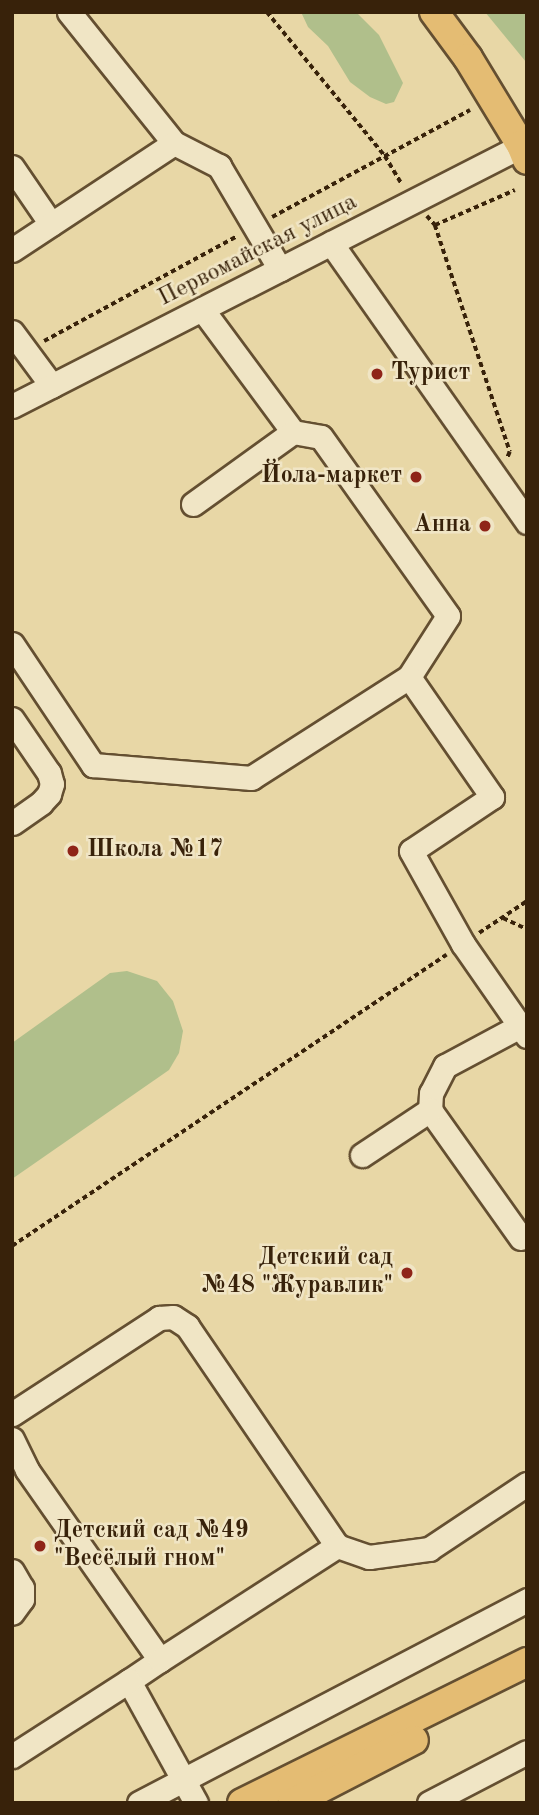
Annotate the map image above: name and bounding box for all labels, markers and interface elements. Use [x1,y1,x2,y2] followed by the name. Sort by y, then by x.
[154,188,362,314] street label: Первомайская улица
[391,360,470,388] place label: Турист
[369,366,385,382] marker: Турист
[261,463,402,491] place label: Йола-маркет
[408,469,424,485] marker: Йола-маркет
[414,512,471,540] place label: Анна
[477,518,493,534] marker: Анна
[87,837,223,865] place label: Школа №17
[65,843,81,859] marker: Школа №17
[202,1245,393,1301] place label: Детский сад №48 "Журавлик"
[399,1265,415,1281] marker: Детский сад №48 "Журавлик"
[54,1518,249,1574] place label: Детский сад №49 "Весёлый гном"
[32,1538,48,1554] marker: Детский сад №49 "Весёлый гном"

